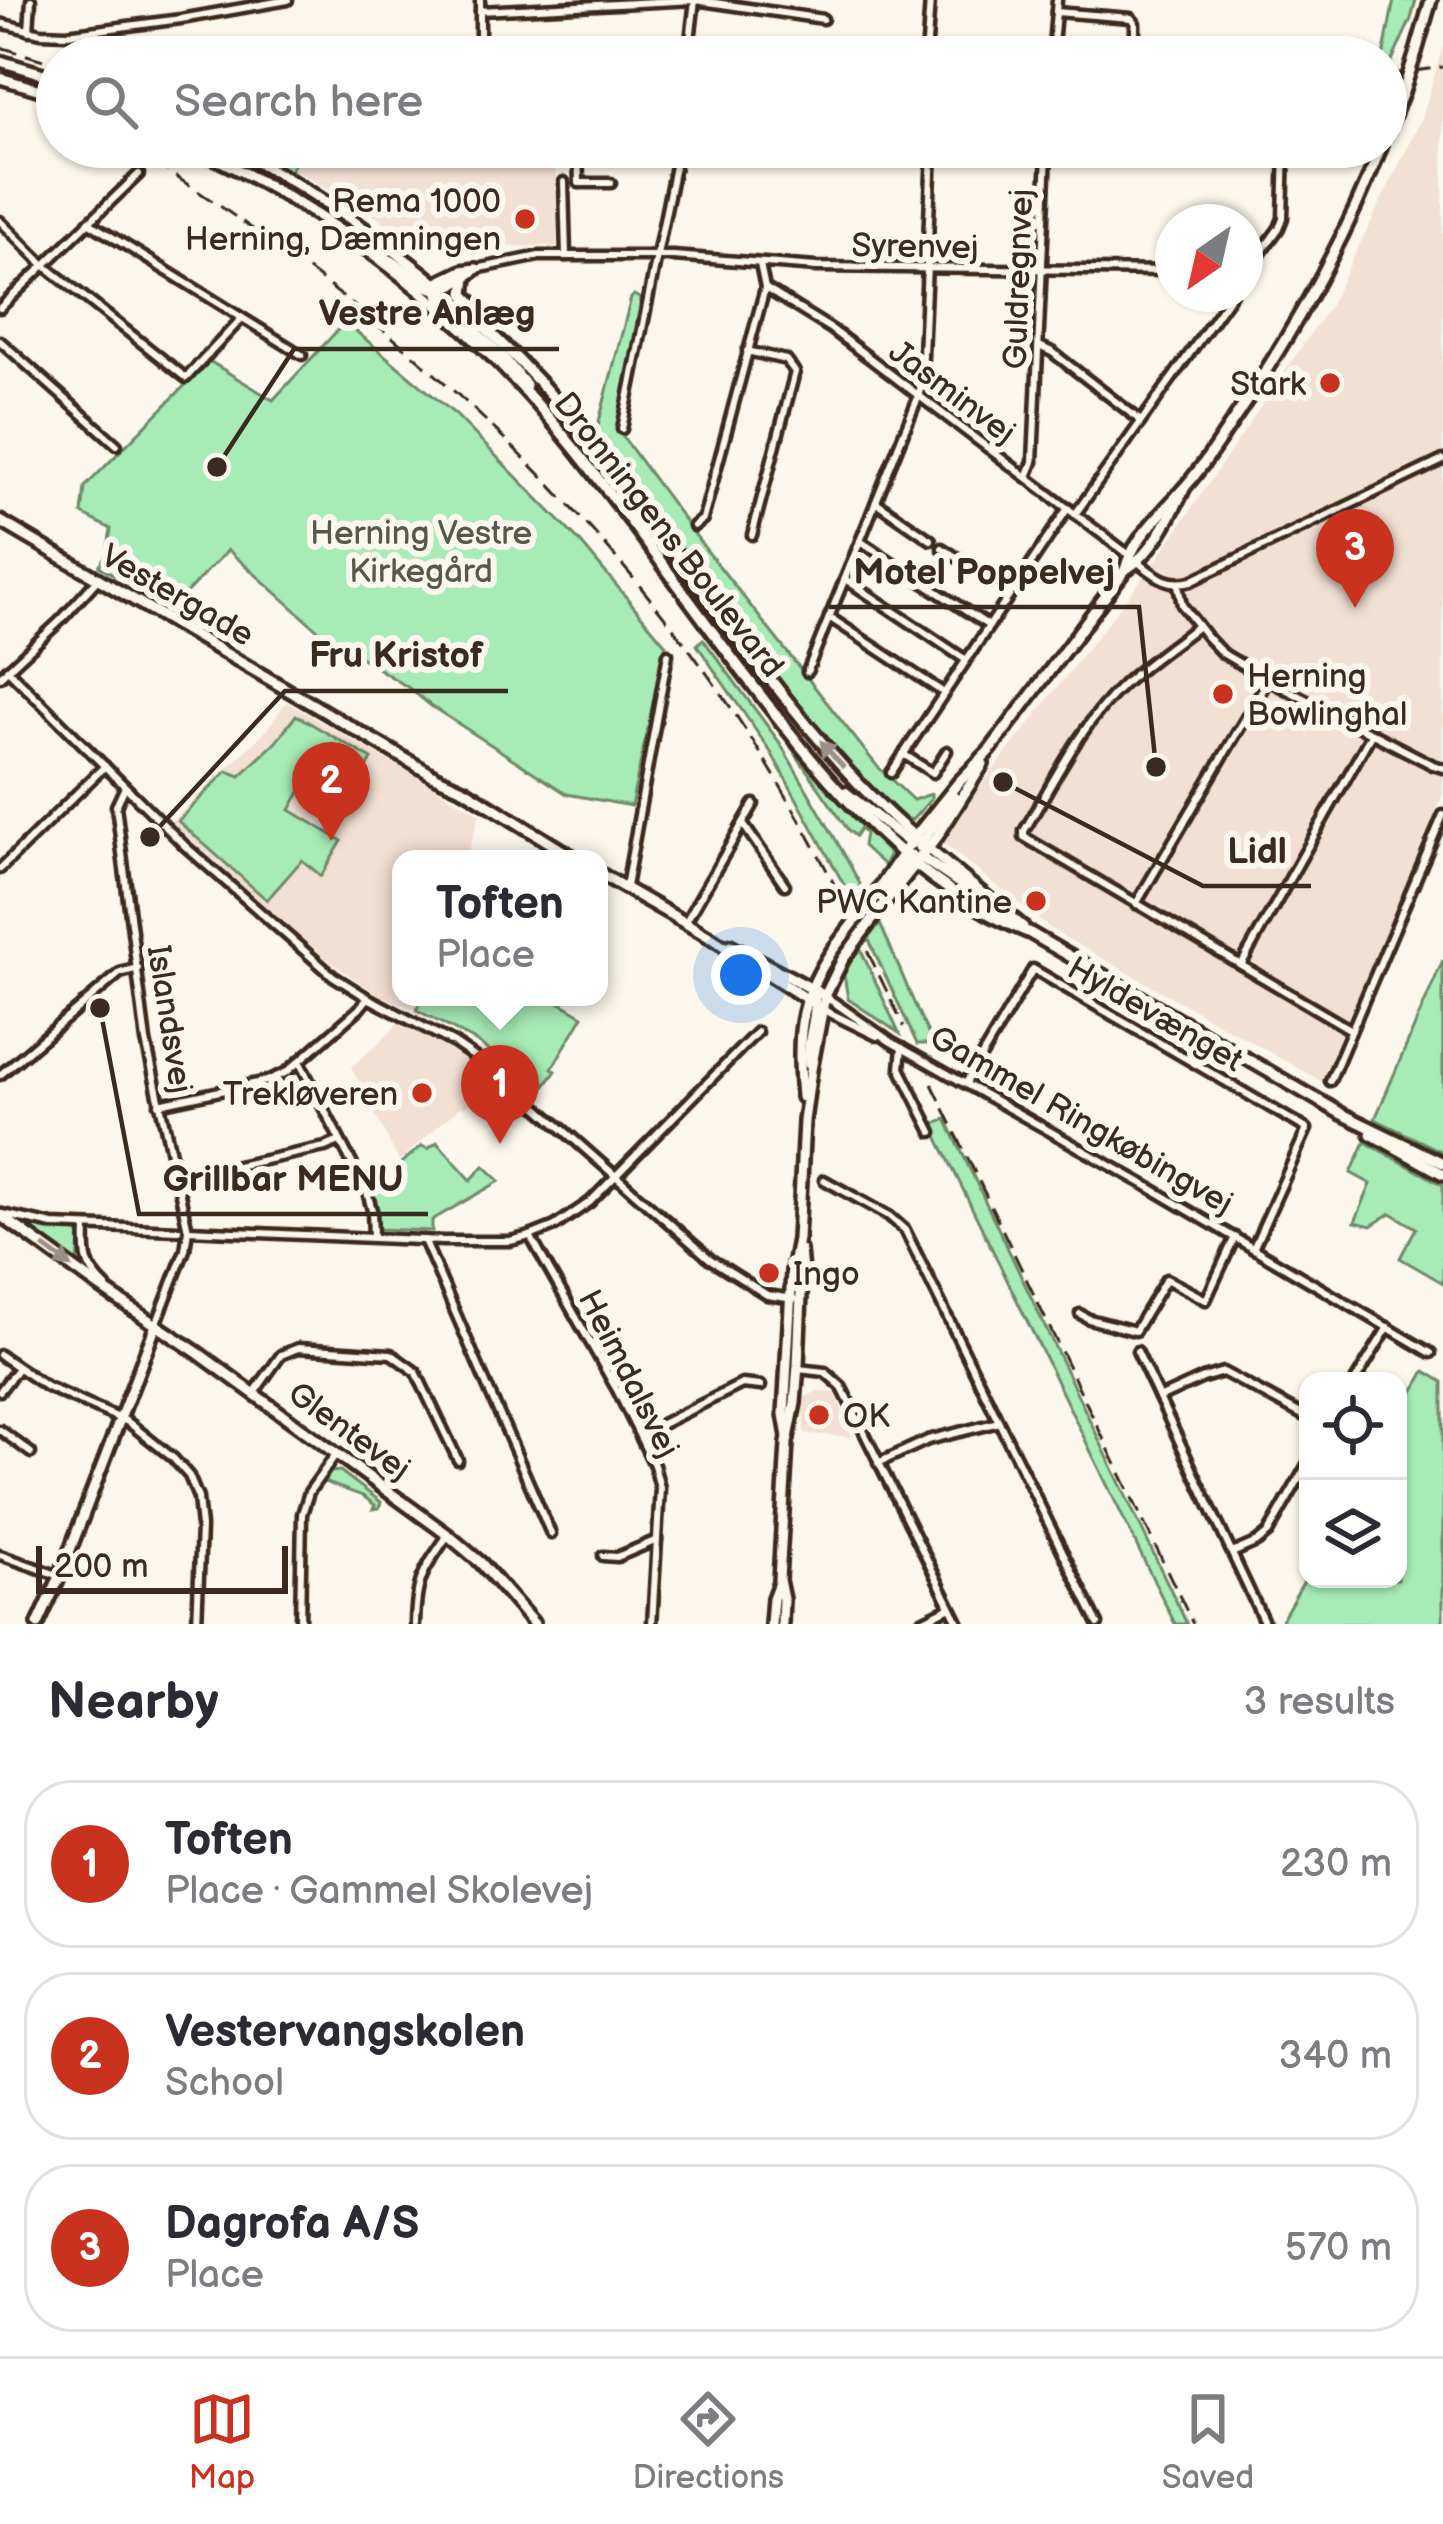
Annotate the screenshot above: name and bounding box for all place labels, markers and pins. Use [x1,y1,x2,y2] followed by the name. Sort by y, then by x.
[185,182,501,260] place label: Rema 1000 Herning, Dæmningen
[512,206,538,232] marker: Rema 1000 Herning, Dæmningen
[294,277,559,349] callout: Vestre Anlæg
[1230,365,1307,405] place label: Stark
[1317,370,1343,396] marker: Stark
[1316,509,1394,608] pin: 3
[829,535,1139,607] callout: Motel Poppelvej
[285,619,508,691] callout: Fru Kristof
[1247,657,1407,735] place label: Herning Bowlinghal
[1210,681,1236,707] marker: Herning Bowlinghal
[292,742,370,841] pin: 2
[1203,814,1311,886] callout: Lidl
[816,883,1012,923] place label: PWC Kantine
[1023,888,1049,914] marker: PWC Kantine
[461,1045,539,1144] pin: 1
[223,1075,398,1115] place label: Trekløveren
[409,1080,435,1106] marker: Trekløveren
[139,1142,428,1214] callout: Grillbar MENU
[793,1255,860,1295] place label: Ingo
[756,1260,782,1286] marker: Ingo
[843,1397,890,1437] place label: OK
[806,1402,832,1428] marker: OK

